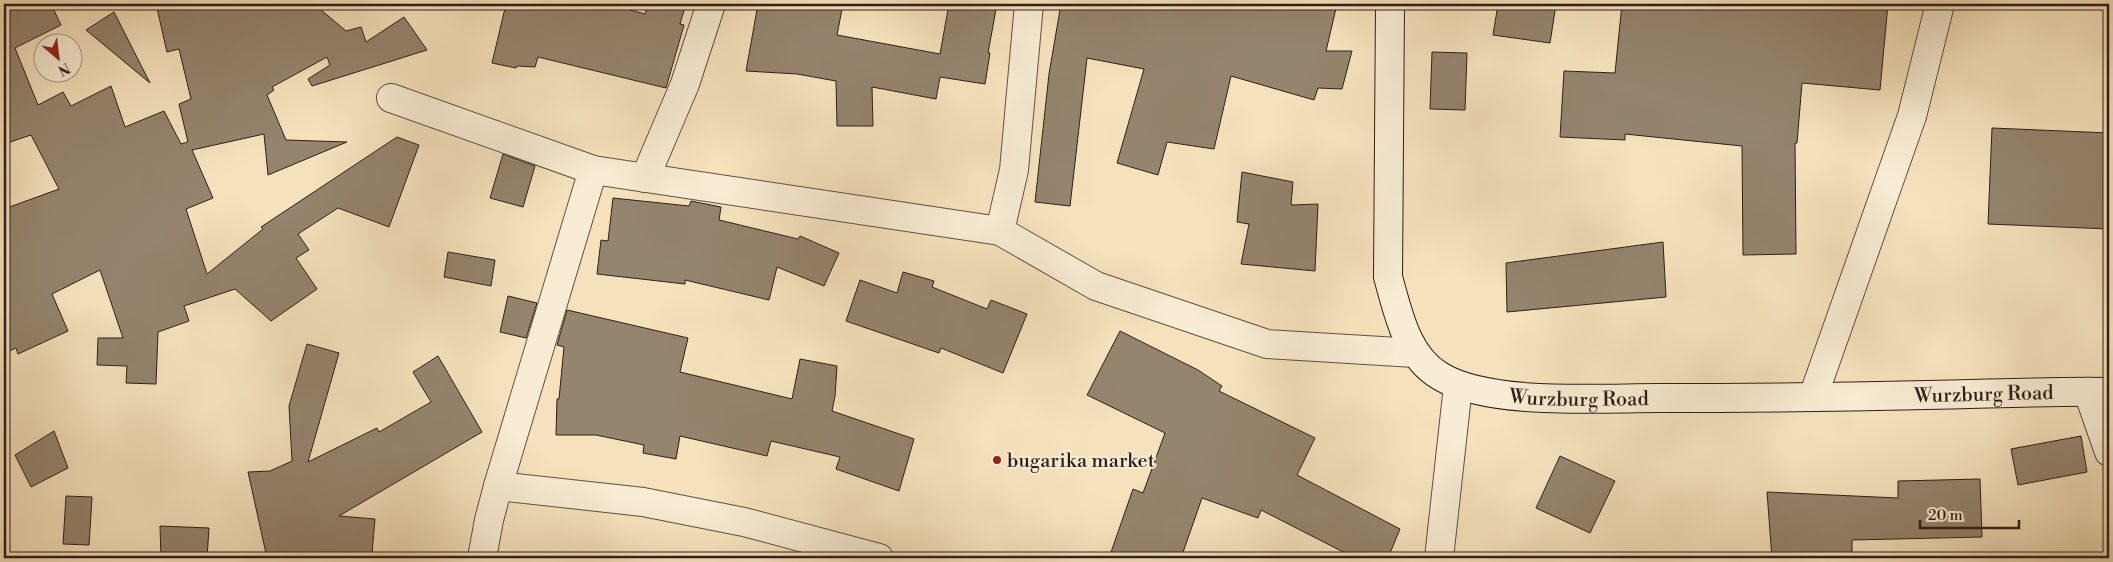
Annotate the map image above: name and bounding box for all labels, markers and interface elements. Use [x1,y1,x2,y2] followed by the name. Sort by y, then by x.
[32,32,82,82] north arrow
[55,58,73,79] text: N
[1913,381,2054,409] street label: Wurzburg Road
[1507,385,1650,413] street label: Wurzburg Road
[1007,449,1155,474] place label: bugarika market
[991,454,1003,466] marker: bugarika market
[1920,497,2019,529] scale bar
[1928,506,1963,525] text: 20 m

